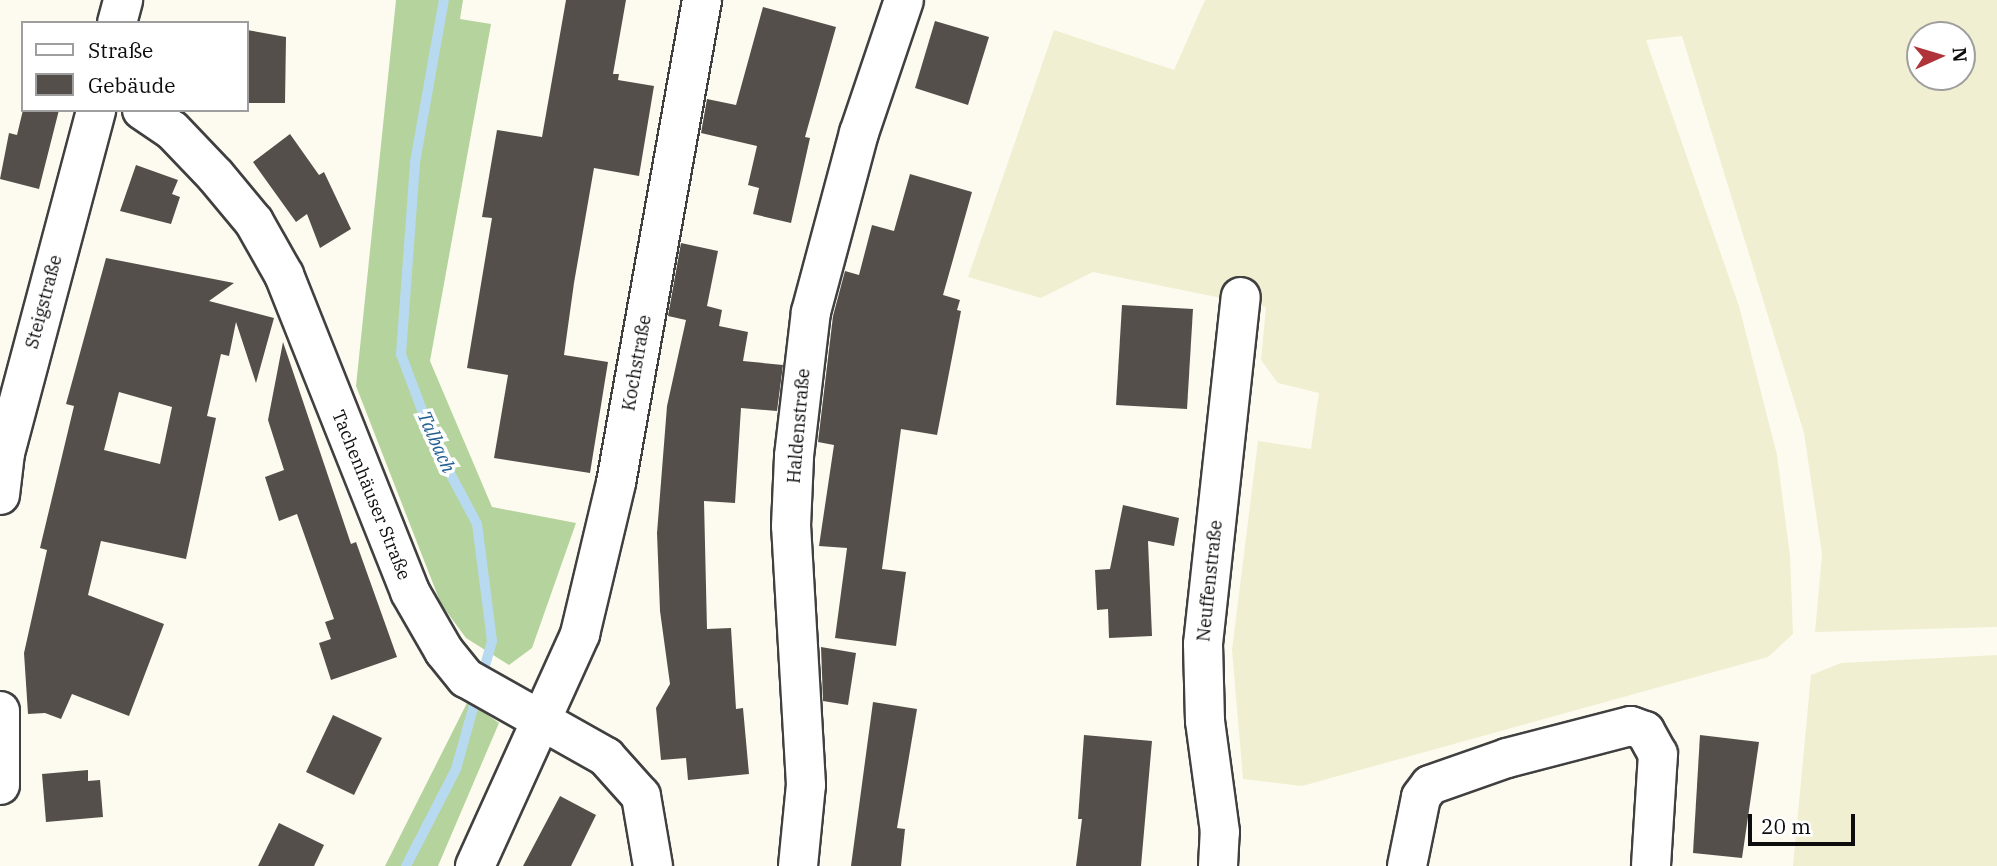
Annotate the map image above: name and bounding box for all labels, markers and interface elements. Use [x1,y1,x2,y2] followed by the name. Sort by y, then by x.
[21,21,248,112] legend
[1906,21,1976,91] north arrow
[88,36,153,64] text: Straße
[1947,46,1972,63] text: N
[88,71,176,99] text: Gebäude
[21,253,67,351] street label: Steigstraße
[618,313,656,413] street label: Kochstraße
[783,368,815,484] street label: Haldenstraße
[327,407,415,583] street label: Tachenhäuser Straße
[412,408,460,476] water label: Talbach
[1193,519,1227,643] street label: Neuffenstraße
[1752,800,1859,844] scale bar
[1761,812,1811,840] text: 20 m

